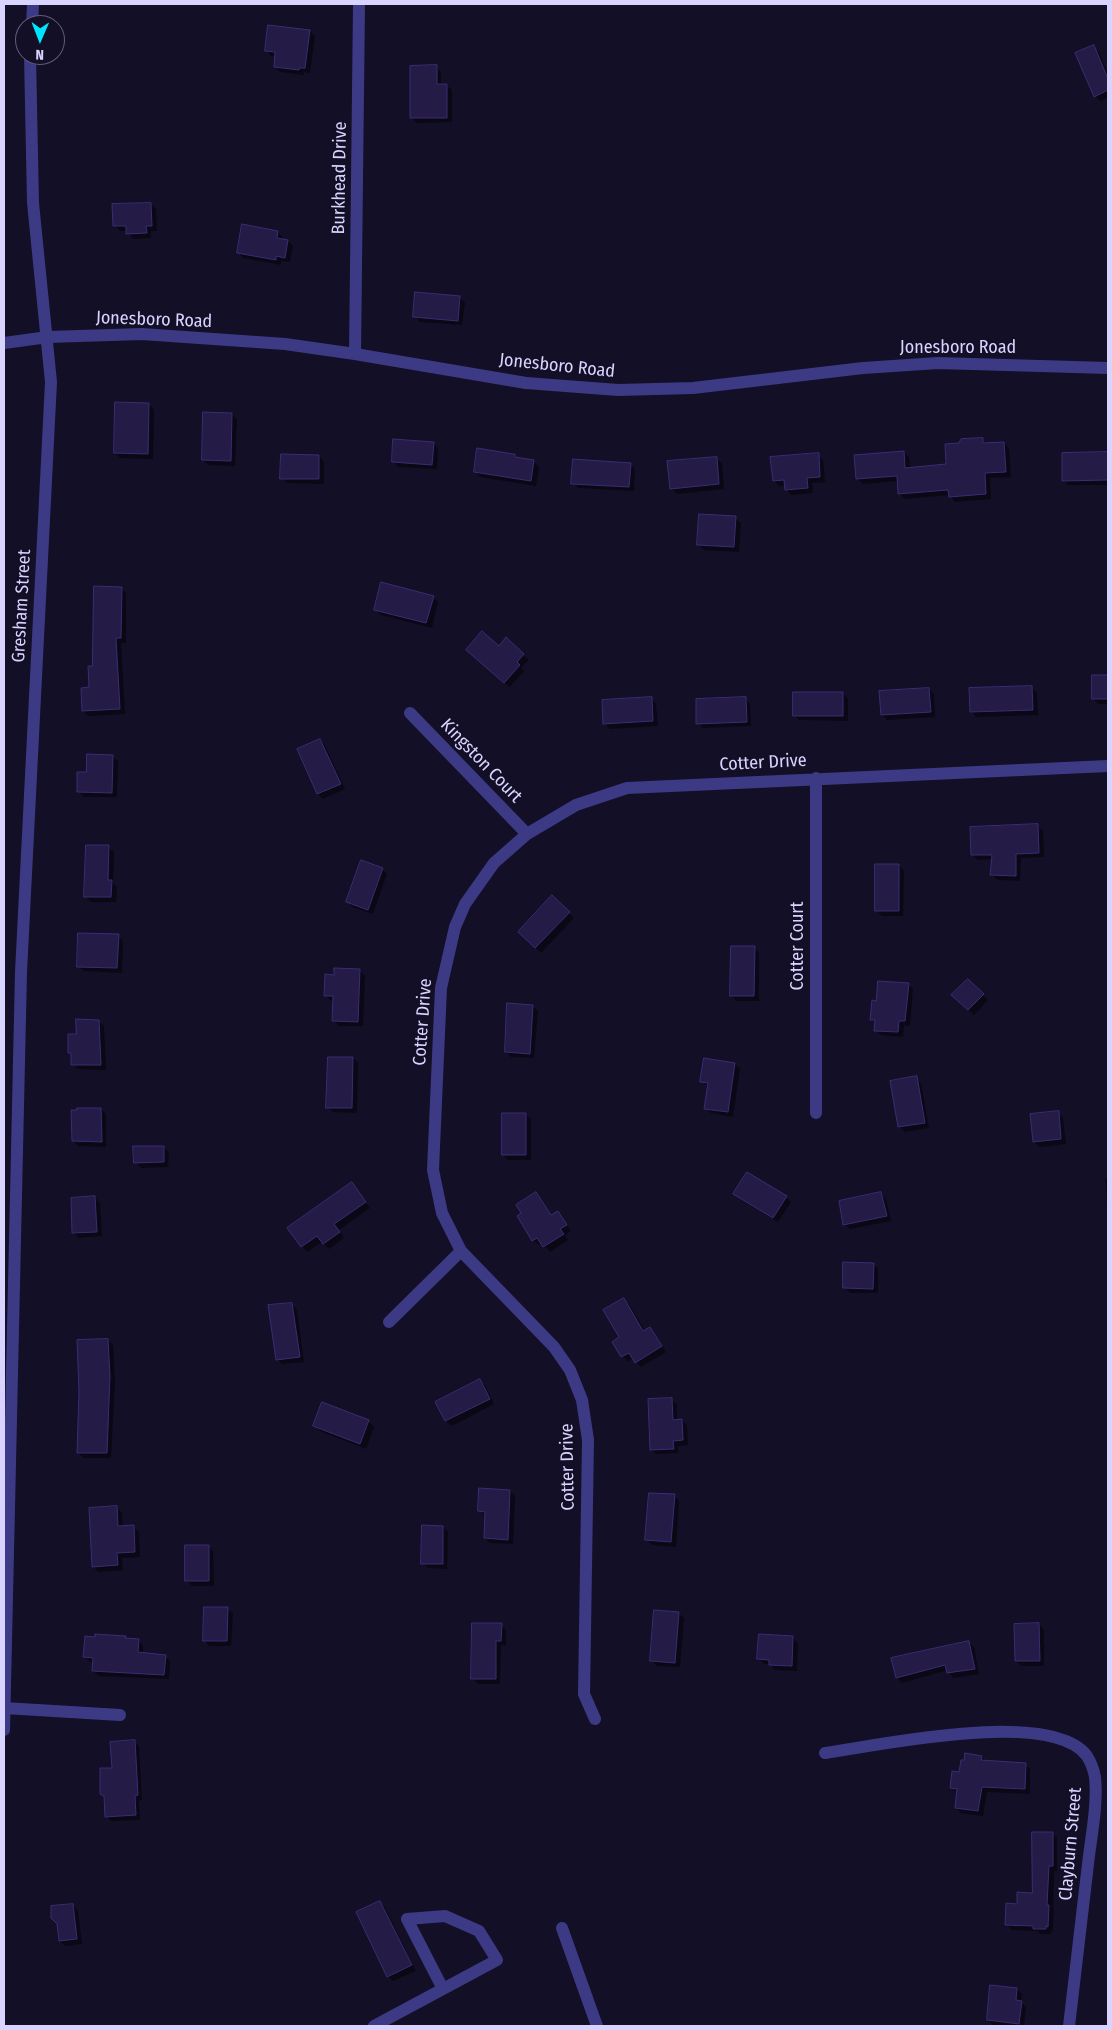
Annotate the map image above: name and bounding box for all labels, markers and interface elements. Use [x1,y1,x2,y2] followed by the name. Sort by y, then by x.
[15,15,65,65] north arrow
[35,46,44,63] text: N
[328,121,352,235] street label: Burkhead Drive
[96,307,212,333] street label: Jonesboro Road
[900,337,1016,359] street label: Jonesboro Road
[498,349,616,383] street label: Jonesboro Road
[8,549,36,663] street label: Gresham Street
[436,715,526,807] street label: Kingston Court
[719,750,807,776] street label: Cotter Drive
[787,902,809,990] street label: Cotter Court
[409,978,437,1066] street label: Cotter Drive
[556,1423,580,1511] street label: Cotter Drive
[1055,1787,1087,1901] street label: Clayburn Street

